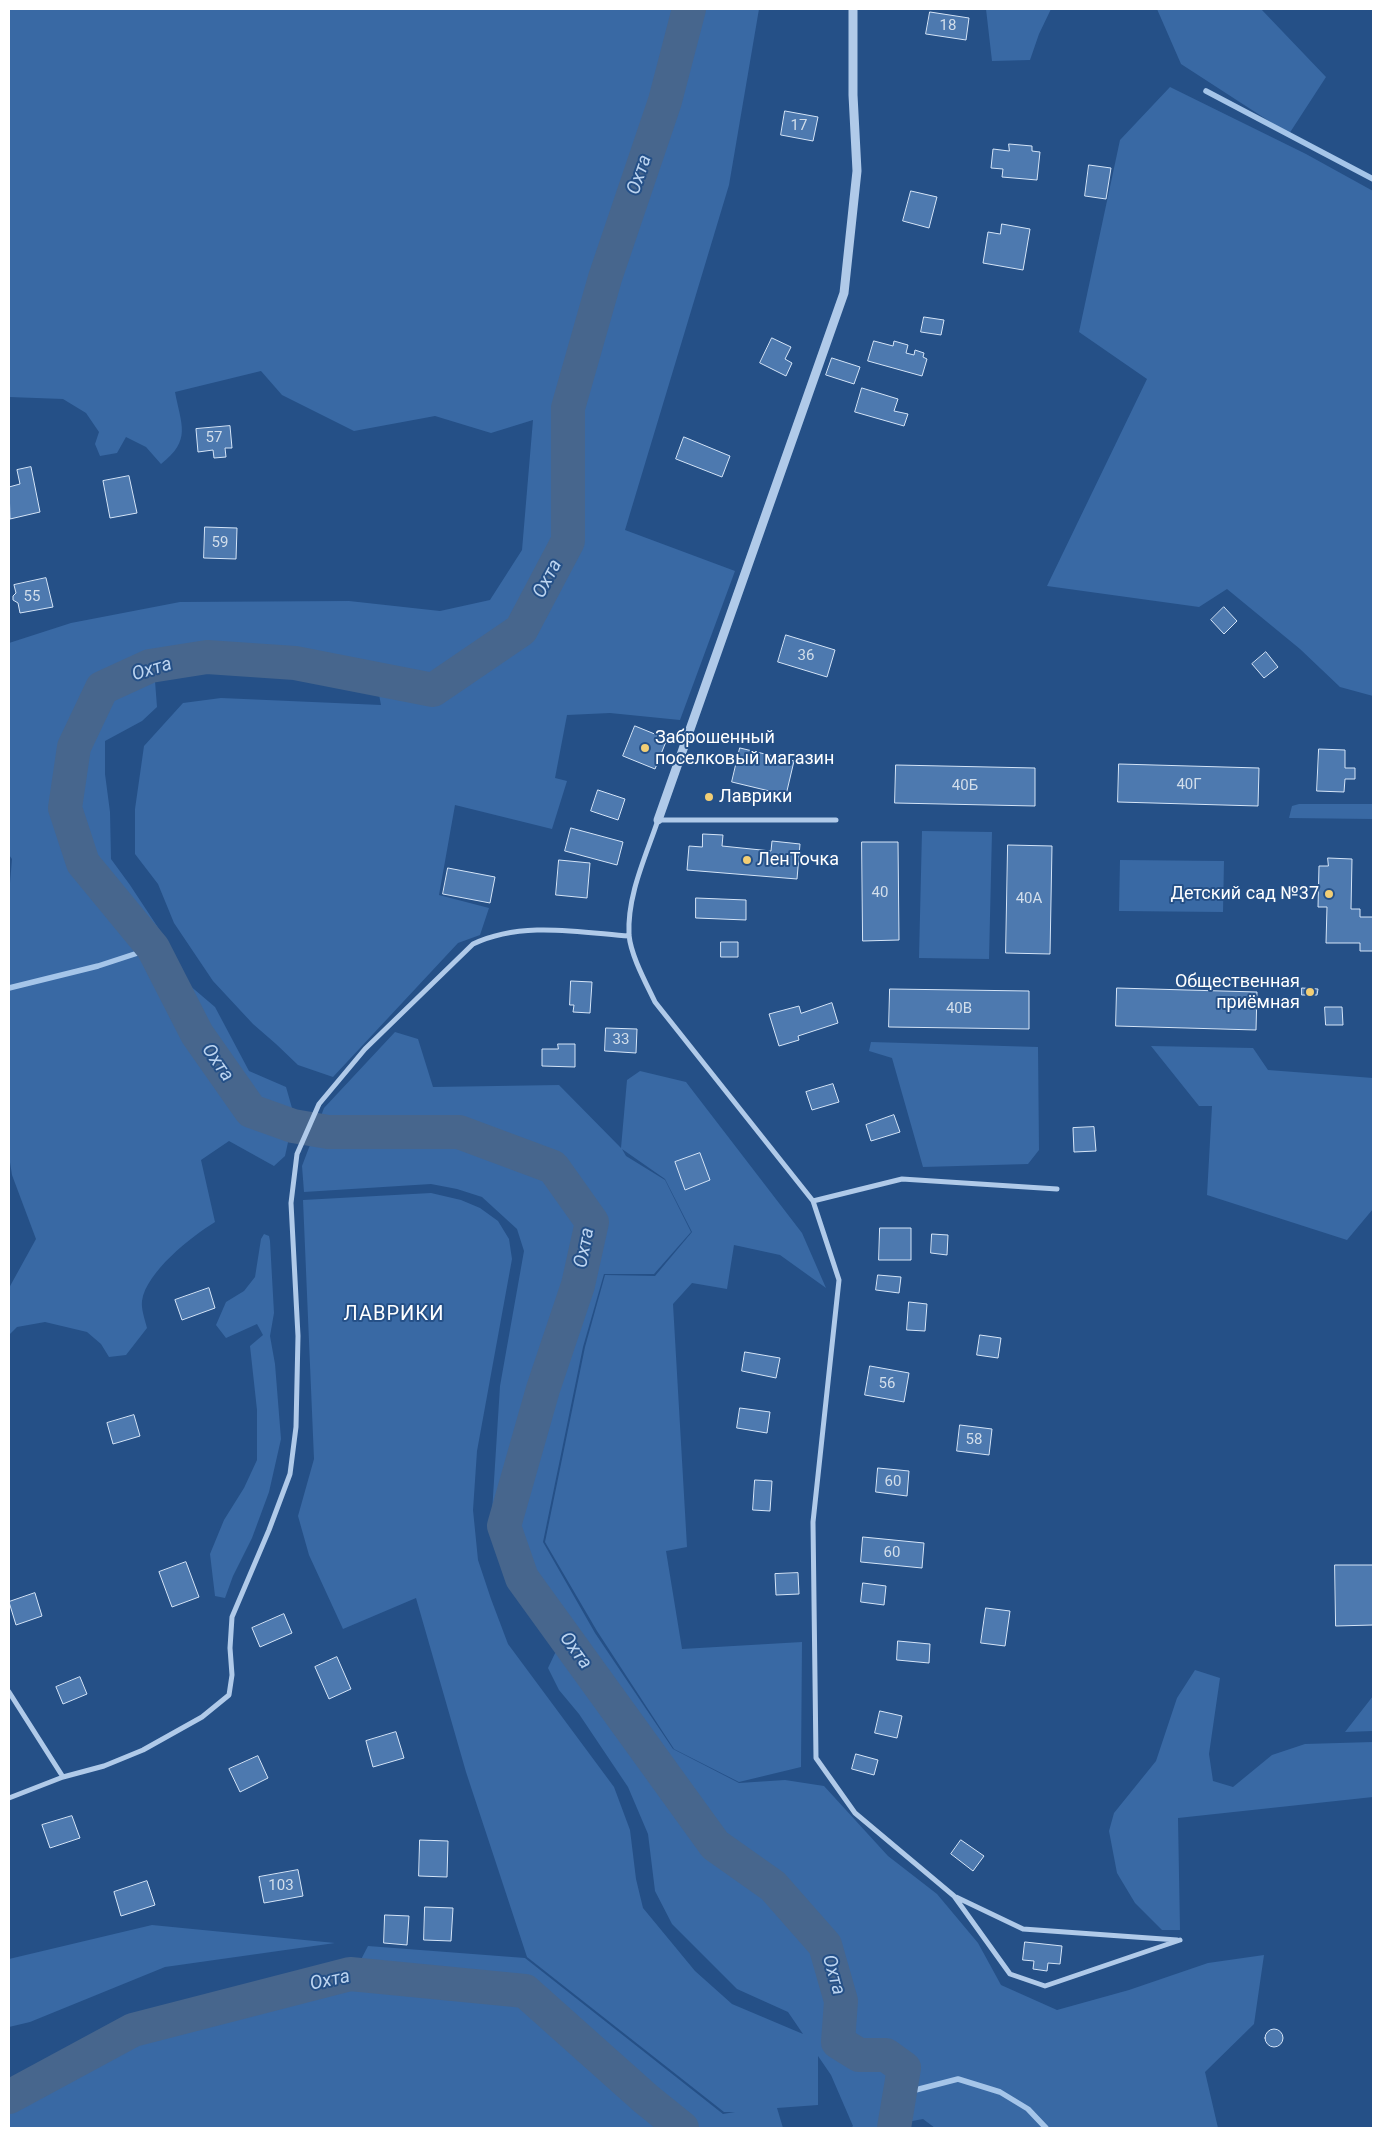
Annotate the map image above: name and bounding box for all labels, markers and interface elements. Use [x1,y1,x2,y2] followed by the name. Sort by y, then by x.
[940,17,956,35] house number: 18
[791,117,807,135] house number: 17
[623,152,657,198] water label: Охта
[206,429,222,447] house number: 57
[212,534,228,552] house number: 59
[528,556,568,602] water label: Охта
[24,588,40,606] house number: 55
[798,647,814,665] house number: 36
[129,653,175,687] water label: Охта
[655,727,834,770] place label: Заброшенный поселковый магазин
[639,742,651,754] marker: Заброшенный поселковый магазин
[1176,776,1202,794] house number: 40Г
[952,777,978,795] house number: 40Б
[719,786,792,808] place label: Лаврики
[703,791,715,803] marker: Лаврики
[757,849,839,871] place label: ЛенТочка
[741,854,753,866] marker: ЛенТочка
[1170,883,1319,905] place label: Детский сад №37
[872,884,888,902] house number: 40
[1323,888,1335,900] marker: Детский сад №37
[1016,890,1042,908] house number: 40А
[1175,971,1300,1014] place label: Общественная приёмная
[1304,986,1316,998] marker: Общественная приёмная
[946,1000,972,1018] house number: 40В
[613,1031,629,1049] house number: 33
[196,1040,238,1086] water label: Охта
[570,1226,600,1270] water label: Охта
[343,1303,445,1327] district label: ЛАВРИКИ
[879,1375,895,1393] house number: 56
[966,1431,982,1449] house number: 58
[885,1473,901,1491] house number: 60
[884,1544,900,1562] house number: 60
[554,1628,596,1674] water label: Охта
[268,1877,294,1895] house number: 103
[816,1952,850,1998] water label: Охта
[308,1966,352,1996] water label: Охта

